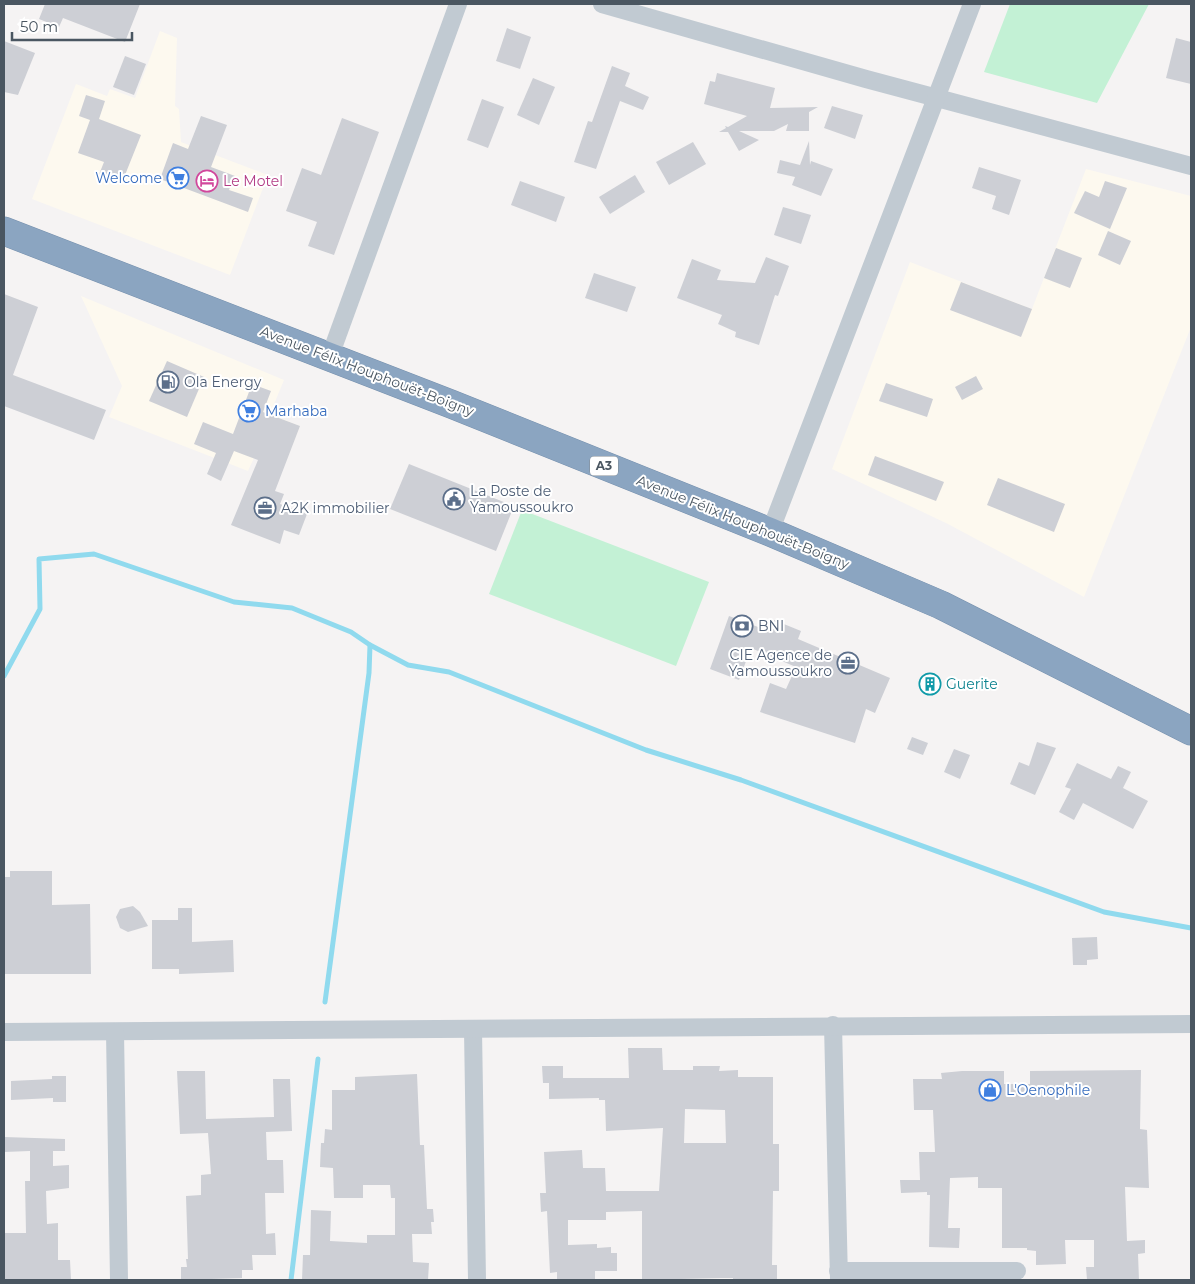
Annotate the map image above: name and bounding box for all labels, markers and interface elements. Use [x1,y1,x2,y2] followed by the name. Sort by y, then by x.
[12,10,132,42] scale bar
[20,17,58,36] text: 50 m
[166,166,190,190] supermarket icon: Welcome
[95,169,162,187] place label: Welcome
[195,169,219,193] hotel icon: Le Motel
[223,172,283,190] place label: Le Motel
[257,322,477,420] street label: Avenue Félix Houphouët-Boigny
[156,370,180,394] fuel station icon: Ola Energy
[184,373,262,391] place label: Ola Energy
[237,399,261,423] supermarket icon: Marhaba
[265,402,328,420] place label: Marhaba
[590,456,618,476] road number: A3
[634,471,852,573] street label: Avenue Félix Houphouët-Boigny
[470,482,574,516] place label: La Poste de Yamoussoukro
[442,487,466,511] public building icon: La Poste de Yamoussoukro
[253,496,277,520] office icon: A2K immobilier
[281,499,390,517] place label: A2K immobilier
[730,614,754,638] bank icon: BNI
[758,617,784,635] place label: BNI
[728,646,832,680] place label: CIE Agence de Yamoussoukro
[836,651,860,675] office icon: CIE Agence de Yamoussoukro
[918,672,942,696] building icon: Guerite
[946,675,998,693] place label: Guerite
[978,1078,1002,1102] shop icon: L'Oenophile
[1006,1081,1090,1099] place label: L'Oenophile

